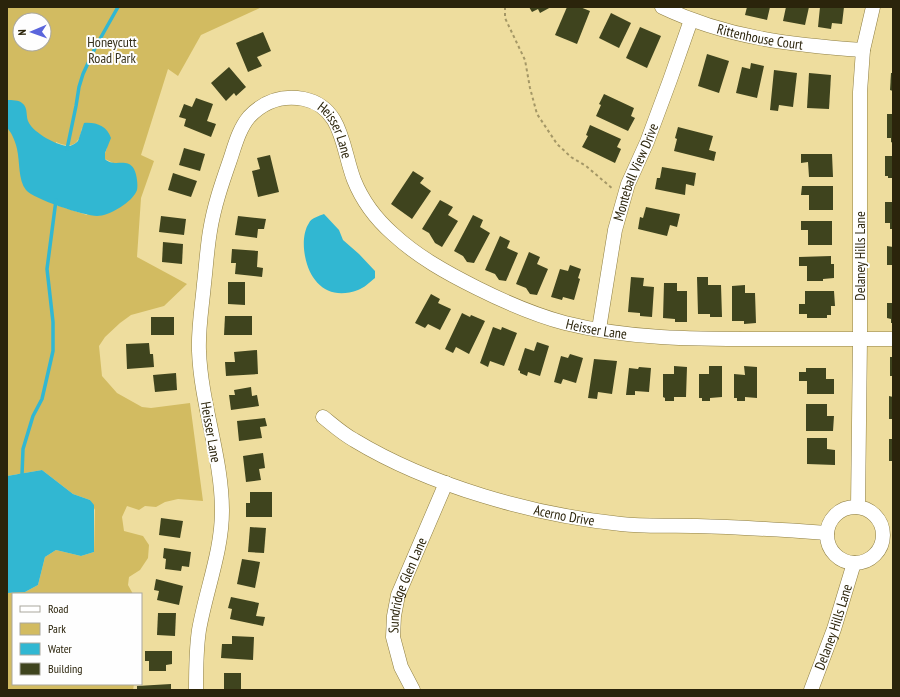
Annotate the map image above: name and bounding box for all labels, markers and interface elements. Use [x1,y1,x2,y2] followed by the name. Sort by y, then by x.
[12,12,52,52] north arrow
[715,19,804,54] street label: Rittenhouse Court
[15,29,29,36] text: N
[87,33,137,67] park label: Honeycutt Road Park
[314,98,356,161] street label: Heisser Lane
[609,120,662,223] street label: Monteball View Drive
[851,211,869,301] street label: Delaney Hills Lane
[564,315,628,343] street label: Heisser Lane
[197,400,225,464] street label: Heisser Lane
[532,501,596,530] street label: Acerno Drive
[384,534,431,634] street label: Sundridge Glen Lane
[810,582,856,672] street label: Delaney Hills Lane
[12,593,142,685] legend
[48,601,68,616] text: Road
[48,621,66,636] text: Park
[48,641,73,656] text: Water
[48,661,83,676] text: Building

